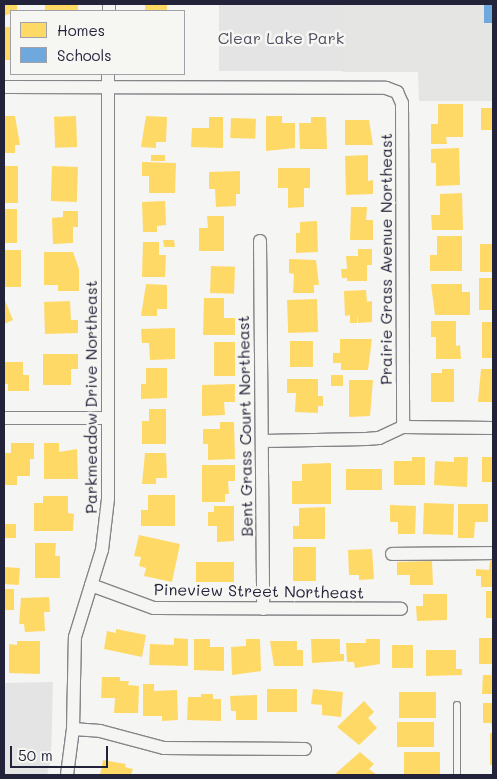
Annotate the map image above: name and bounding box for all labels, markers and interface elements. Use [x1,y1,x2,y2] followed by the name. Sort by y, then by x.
[10,10,185,75] legend
[57,20,105,40] text: Homes
[218,28,344,48] park label: Clear Lake Park
[57,45,112,65] text: Schools
[376,133,396,385] street label: Prairie Grass Avenue Northeast
[81,280,101,514] street label: Parkmeadow Drive Northeast
[233,315,257,537] street label: Bent Grass Court Northeast
[154,580,364,602] street label: Pineview Street Northeast
[12,736,110,768] scale bar
[18,745,53,765] text: 50 m

